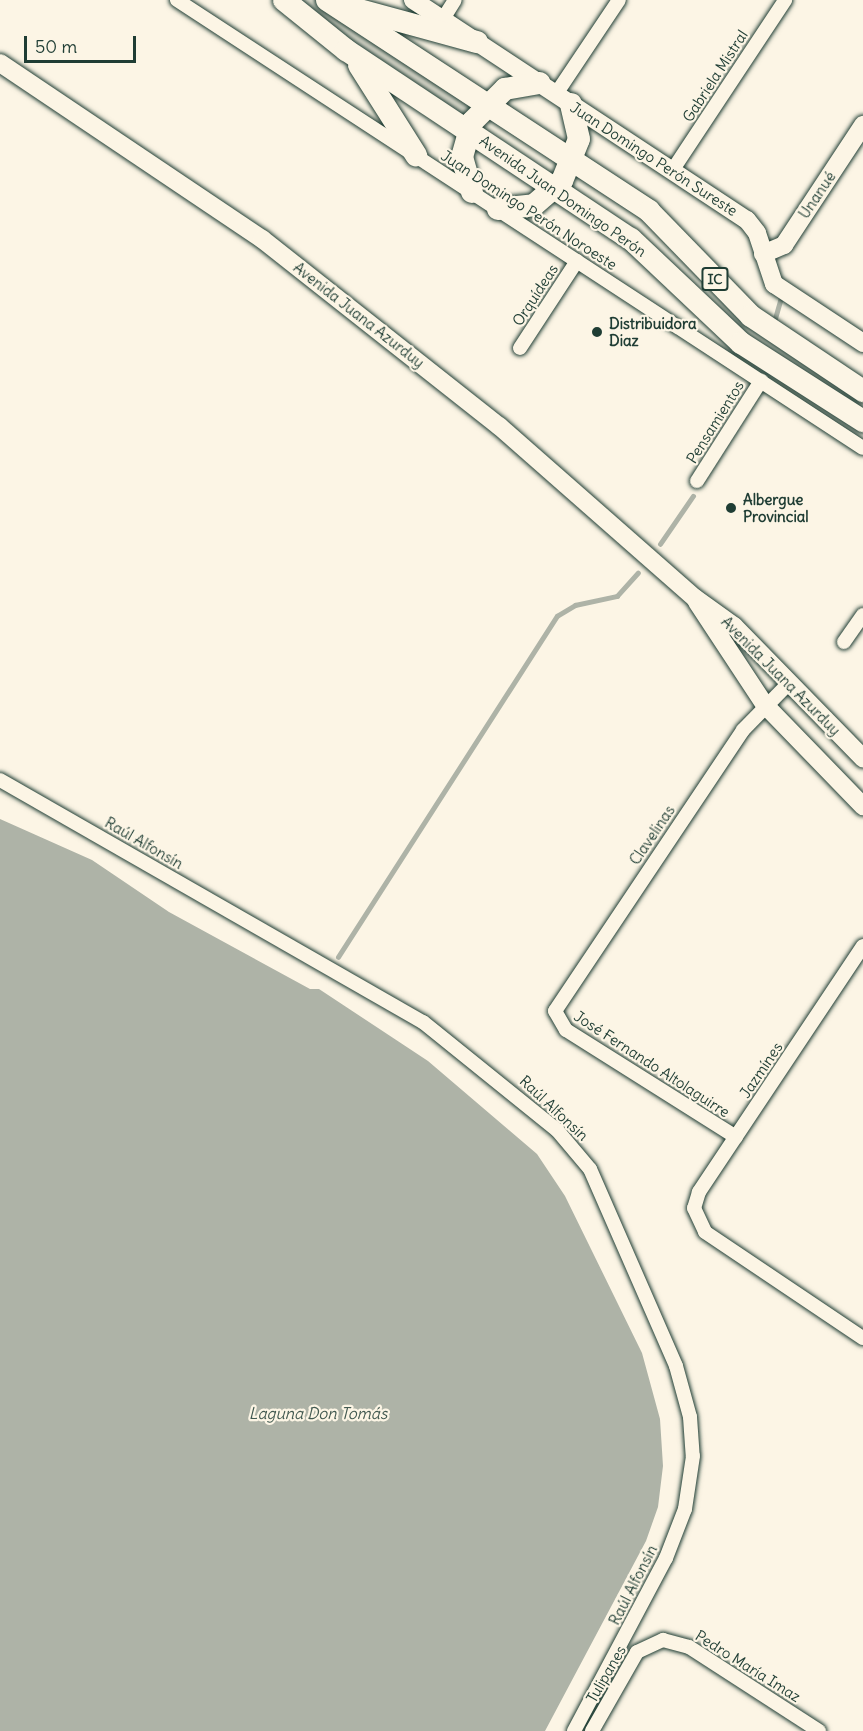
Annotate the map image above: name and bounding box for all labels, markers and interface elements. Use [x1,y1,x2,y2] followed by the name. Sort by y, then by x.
[27,24,140,62] scale bar
[679,27,751,125] street label: Gabriela Mistral
[35,35,77,58] text: 50 m
[567,98,741,220] street label: Juan Domingo Perón Sureste
[476,131,650,261] street label: Avenida Juan Domingo Perón
[438,146,620,274] street label: Juan Domingo Perón Noroeste
[795,168,839,222] street label: Unanué
[290,258,428,372] street label: Avenida Juana Azurduy
[508,261,562,329] street label: Orquídeas
[700,268,730,290] road number: IC
[609,314,697,349] place label: Distribuidora Diaz
[590,325,604,339] marker: Distribuidora Diaz
[682,377,748,467] street label: Pensamientos
[743,490,809,525] place label: Albergue Provincial
[724,501,738,515] marker: Albergue Provincial
[718,613,844,739] street label: Avenida Juana Azurduy
[626,802,678,868] street label: Clavelinas
[102,813,186,873] street label: Raúl Alfonsín
[571,1007,733,1121] street label: José Fernando Altolaguirre
[736,1039,786,1101] street label: Jazmínes
[516,1072,592,1144] street label: Raúl Alfonsín
[249,1403,387,1423] water label: Laguna Don Tomás
[605,1542,661,1628] street label: Raúl Alfonsín
[692,1626,804,1706] street label: Pedro María Imaz
[582,1642,630,1706] street label: Tulipanes

